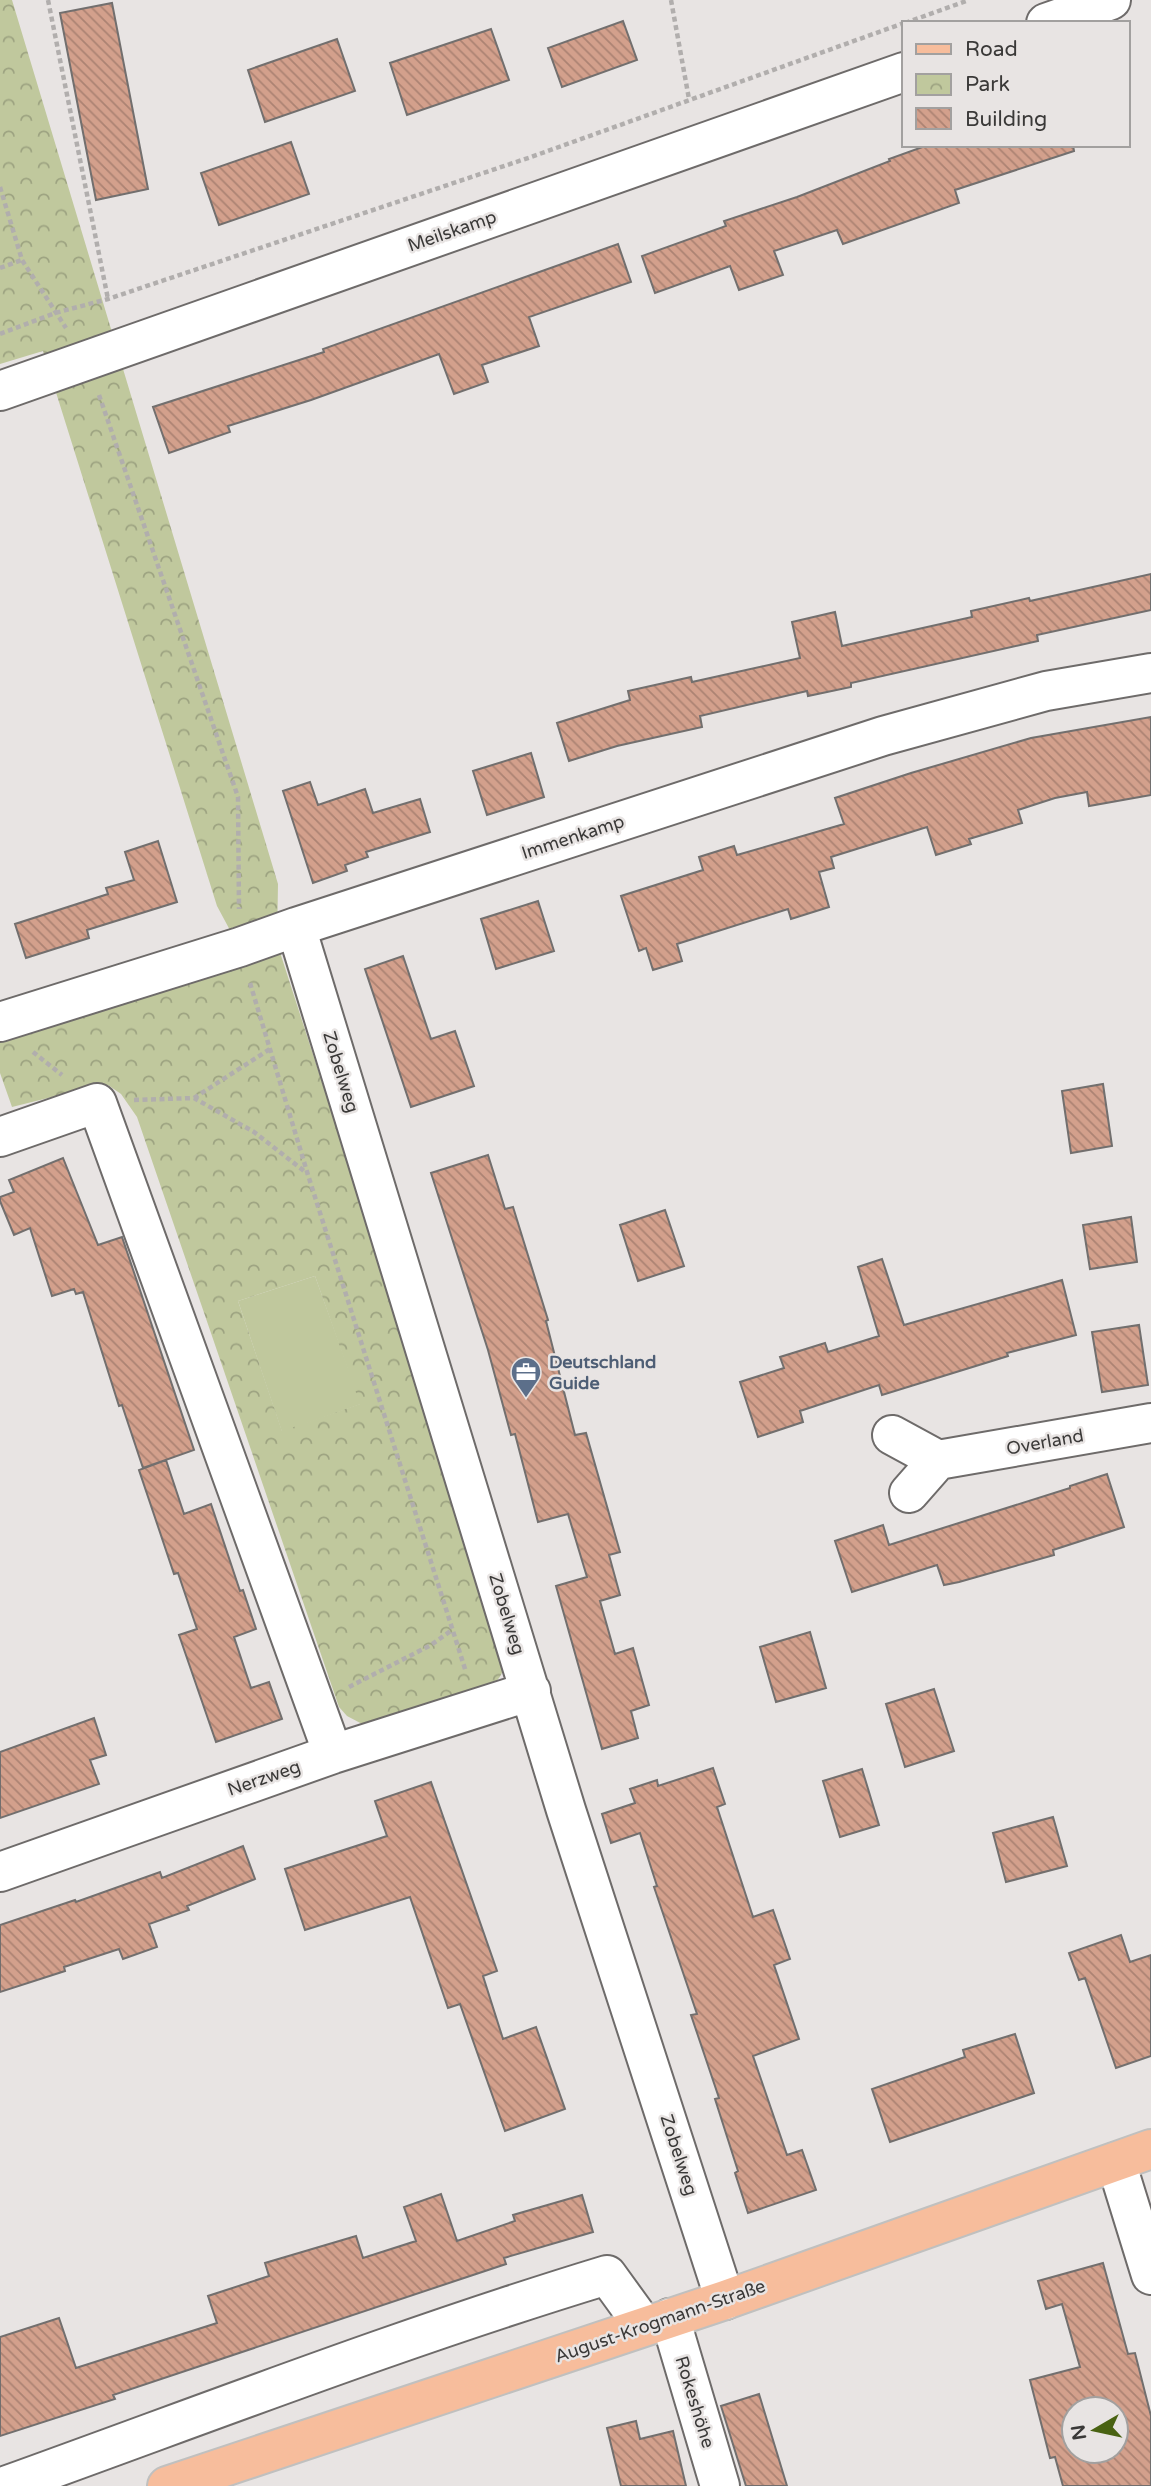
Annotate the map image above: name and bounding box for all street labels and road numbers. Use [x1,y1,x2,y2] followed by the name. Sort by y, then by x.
[405,206,499,256] street label: Meilskamp
[519,810,627,864] street label: Immenkamp
[318,1029,364,1115] street label: Zobelweg
[1005,1424,1085,1460] street label: Overland
[484,1571,530,1657] street label: Zobelweg
[225,1755,303,1801] street label: Nerzweg
[656,2112,702,2198] street label: Zobelweg
[552,2275,768,2367] street label: August-Krogmann-Straße
[671,2353,719,2451] street label: Rokeshöhe

